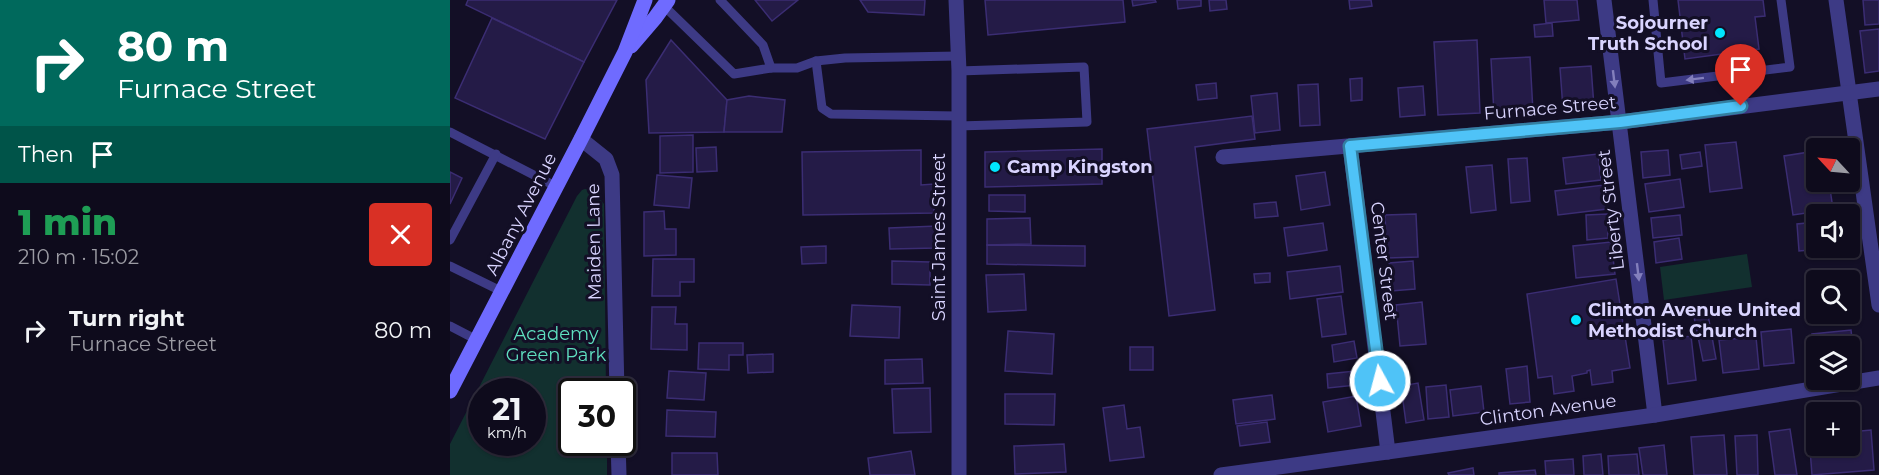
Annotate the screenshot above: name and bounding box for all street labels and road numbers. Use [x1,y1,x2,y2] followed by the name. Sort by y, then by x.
[1483,91,1617,125] street label: Furnace Street
[1593,148,1629,272] street label: Liberty Street
[481,149,561,279] street label: Albany Avenue
[928,153,950,321] street label: Saint James Street
[582,183,606,301] street label: Maiden Lane
[1366,200,1402,322] street label: Center Street
[1478,390,1618,430] street label: Clinton Avenue

